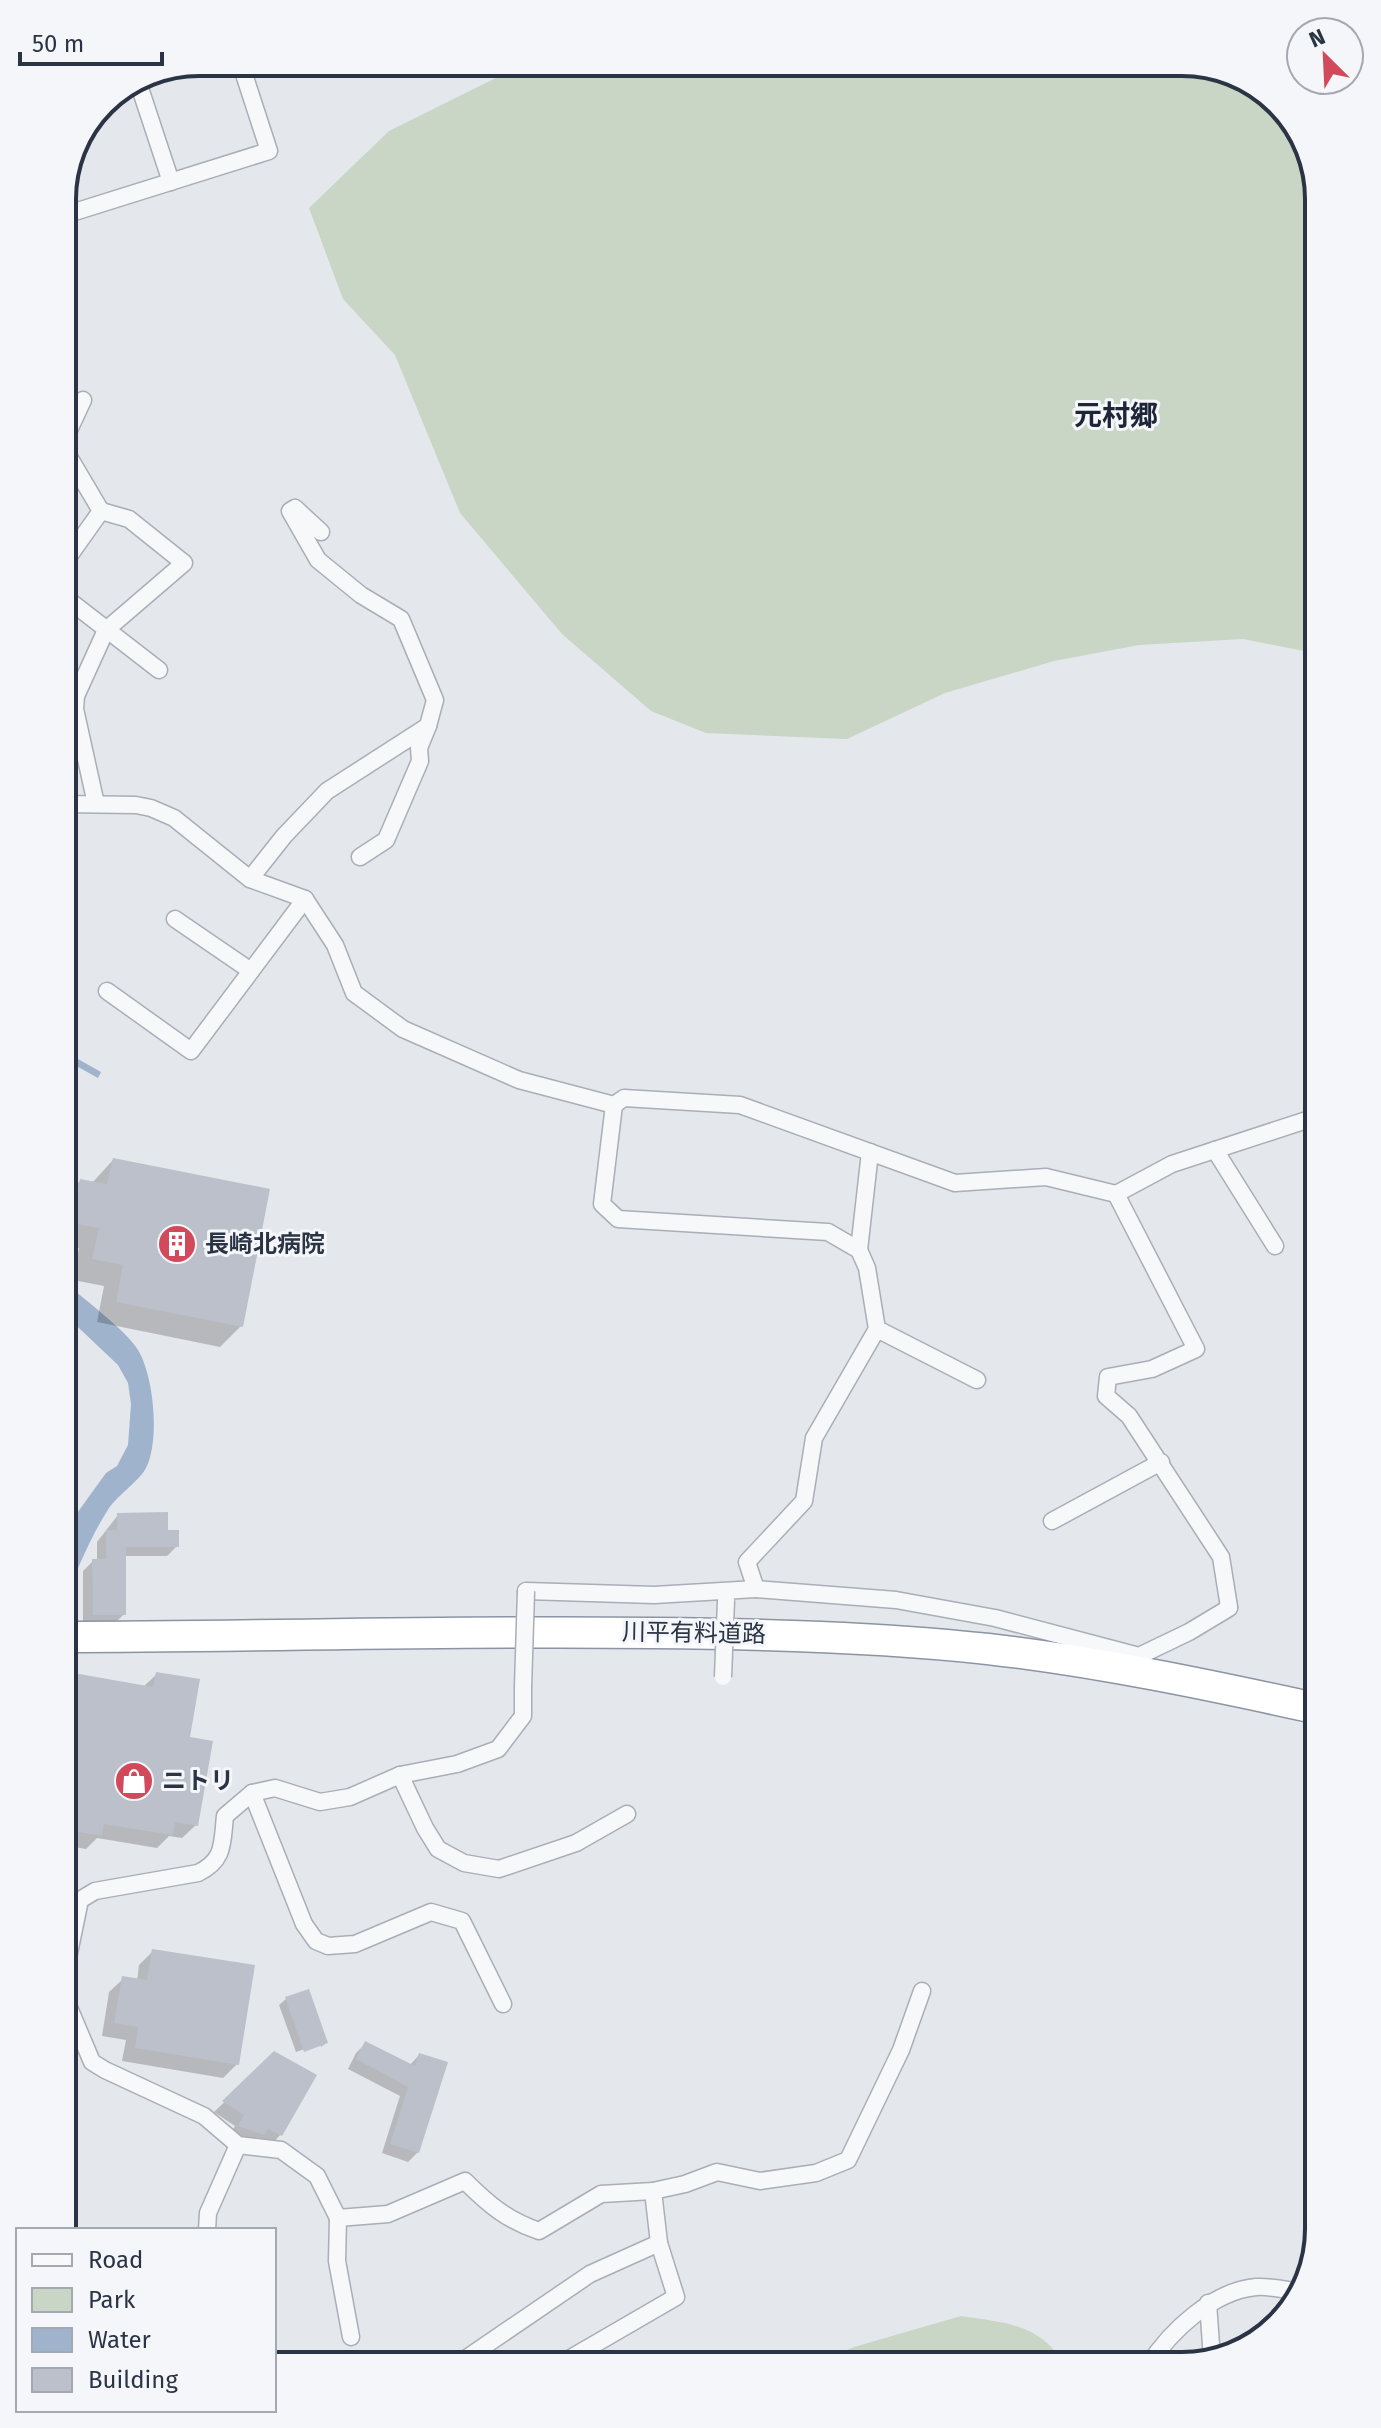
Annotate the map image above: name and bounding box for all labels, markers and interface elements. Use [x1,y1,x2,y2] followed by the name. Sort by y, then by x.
[20,16,162,66] scale bar
[1285,16,1365,96] north arrow
[1305,23,1329,53] text: N
[32,30,84,58] text: 50 m
[1074,399,1158,432] district label: 元村郷
[156,1223,198,1265] building icon: 長崎北病院
[205,1230,325,1258] place label: 長崎北病院
[622,1618,766,1648] street label: 川平有料道路
[113,1760,155,1802] shop icon: ニトリ
[162,1767,234,1795] place label: ニトリ
[16,2228,276,2412] legend
[88,2246,143,2274] text: Road
[88,2286,136,2314] text: Park
[88,2326,152,2354] text: Water
[88,2366,178,2394] text: Building

